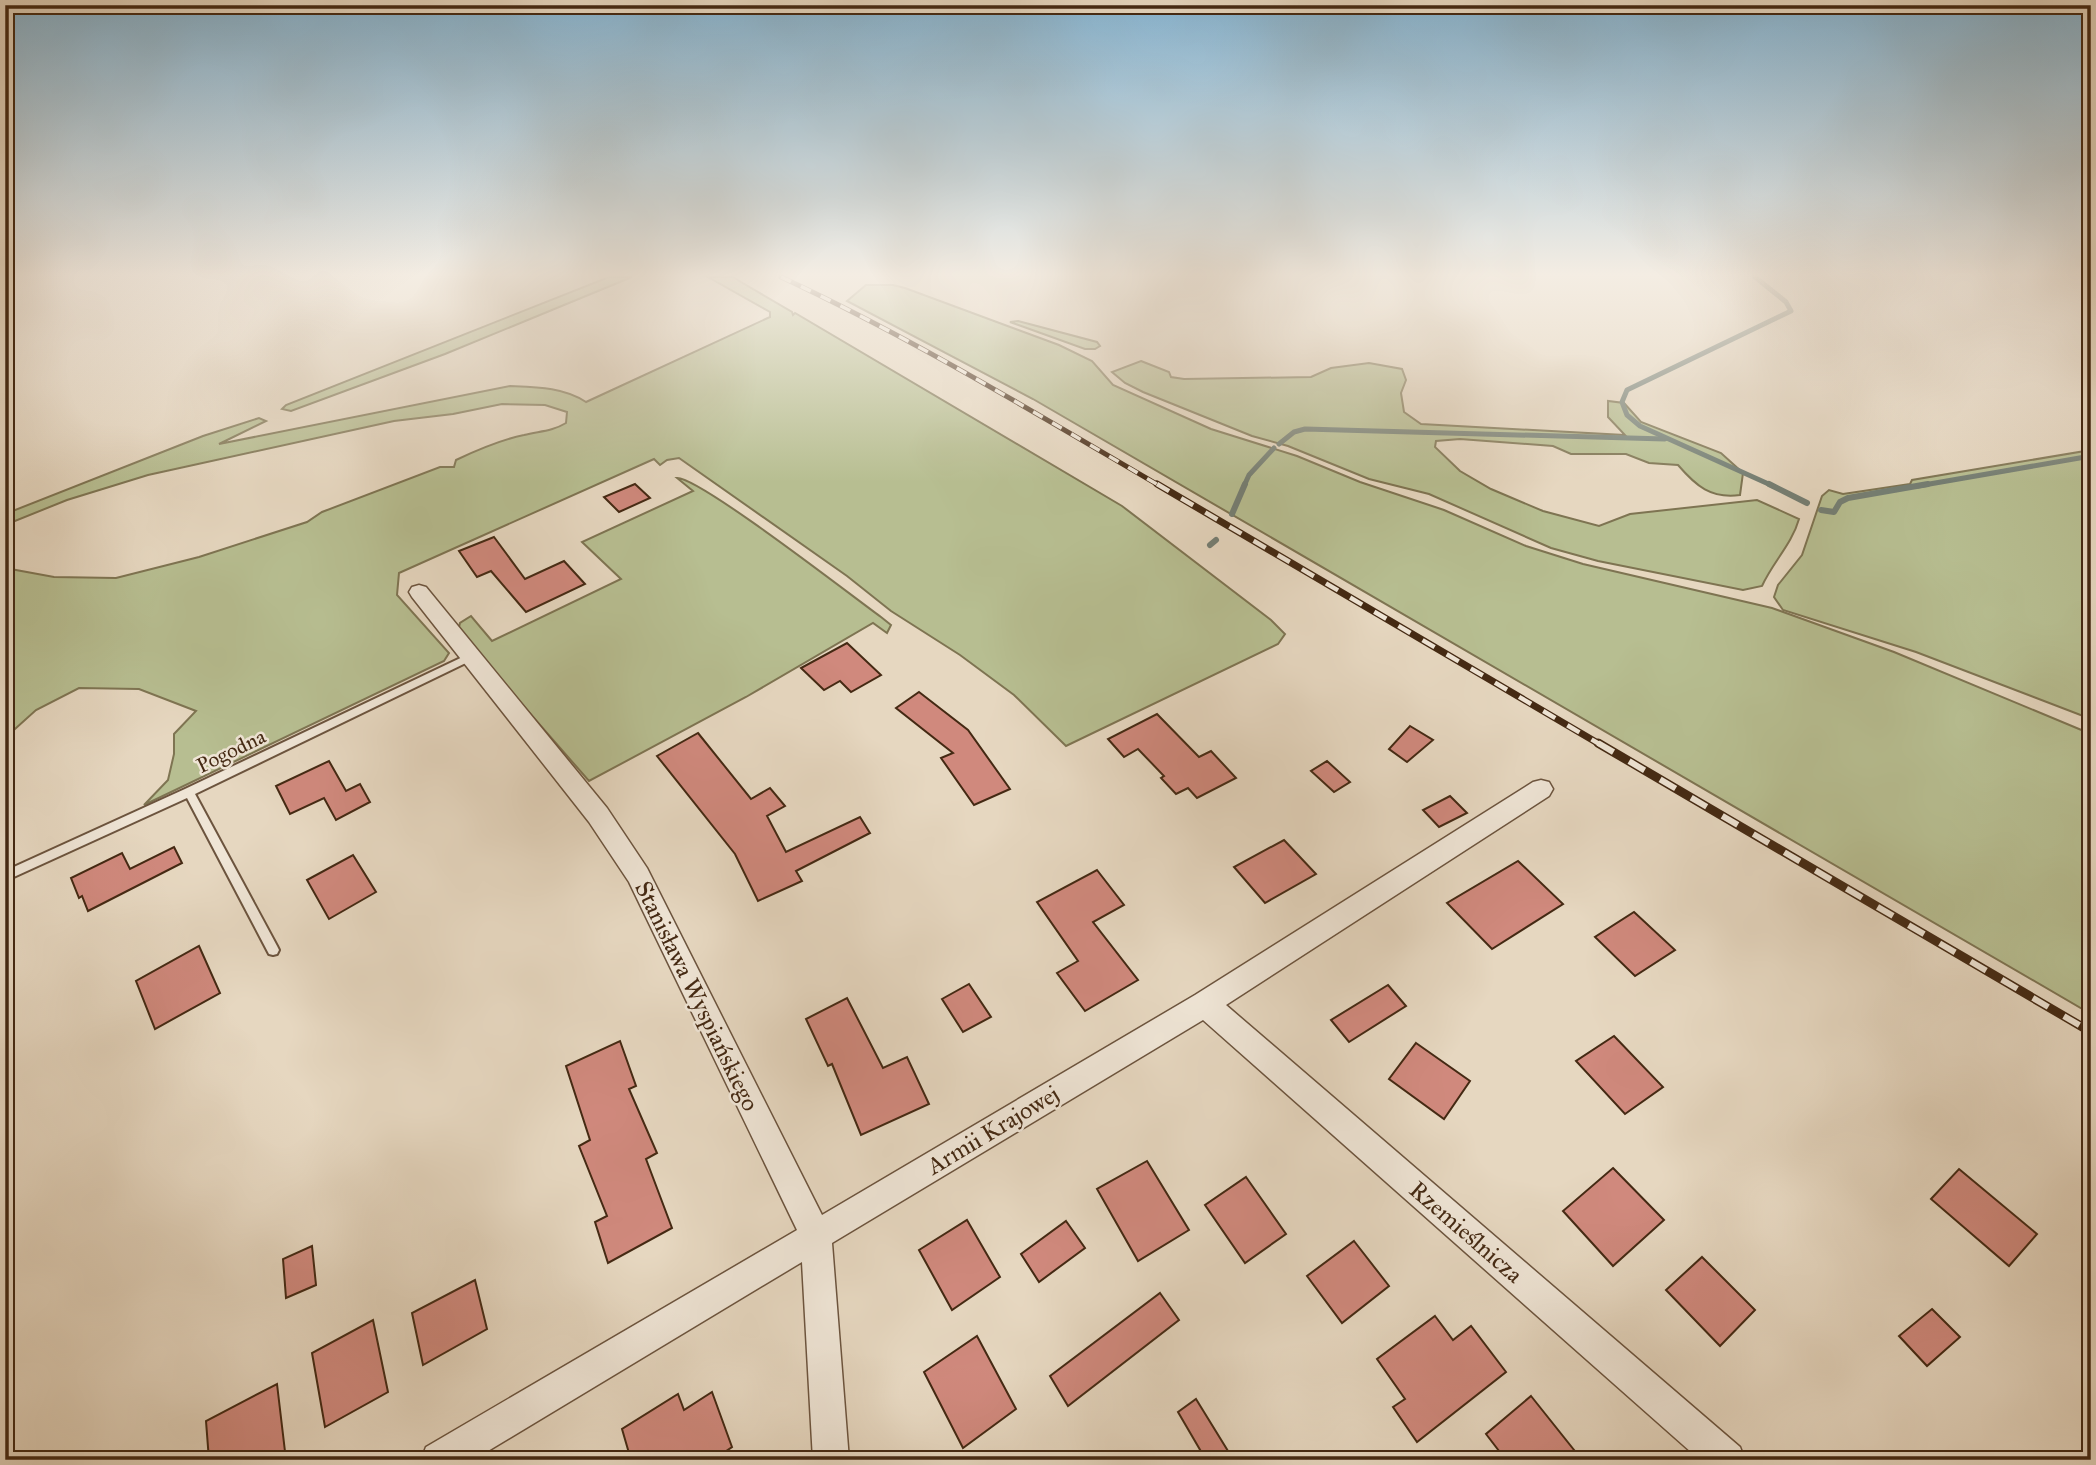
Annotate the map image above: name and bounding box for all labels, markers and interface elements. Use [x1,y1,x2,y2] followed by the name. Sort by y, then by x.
[192,723,270,779] street label: Pogodna
[628,876,766,1116] street label: Stanisława Wyspiańskiego
[920,1079,1065,1182] street label: Armii Krajowej
[1403,1175,1530,1290] street label: Rzemieślnicza

